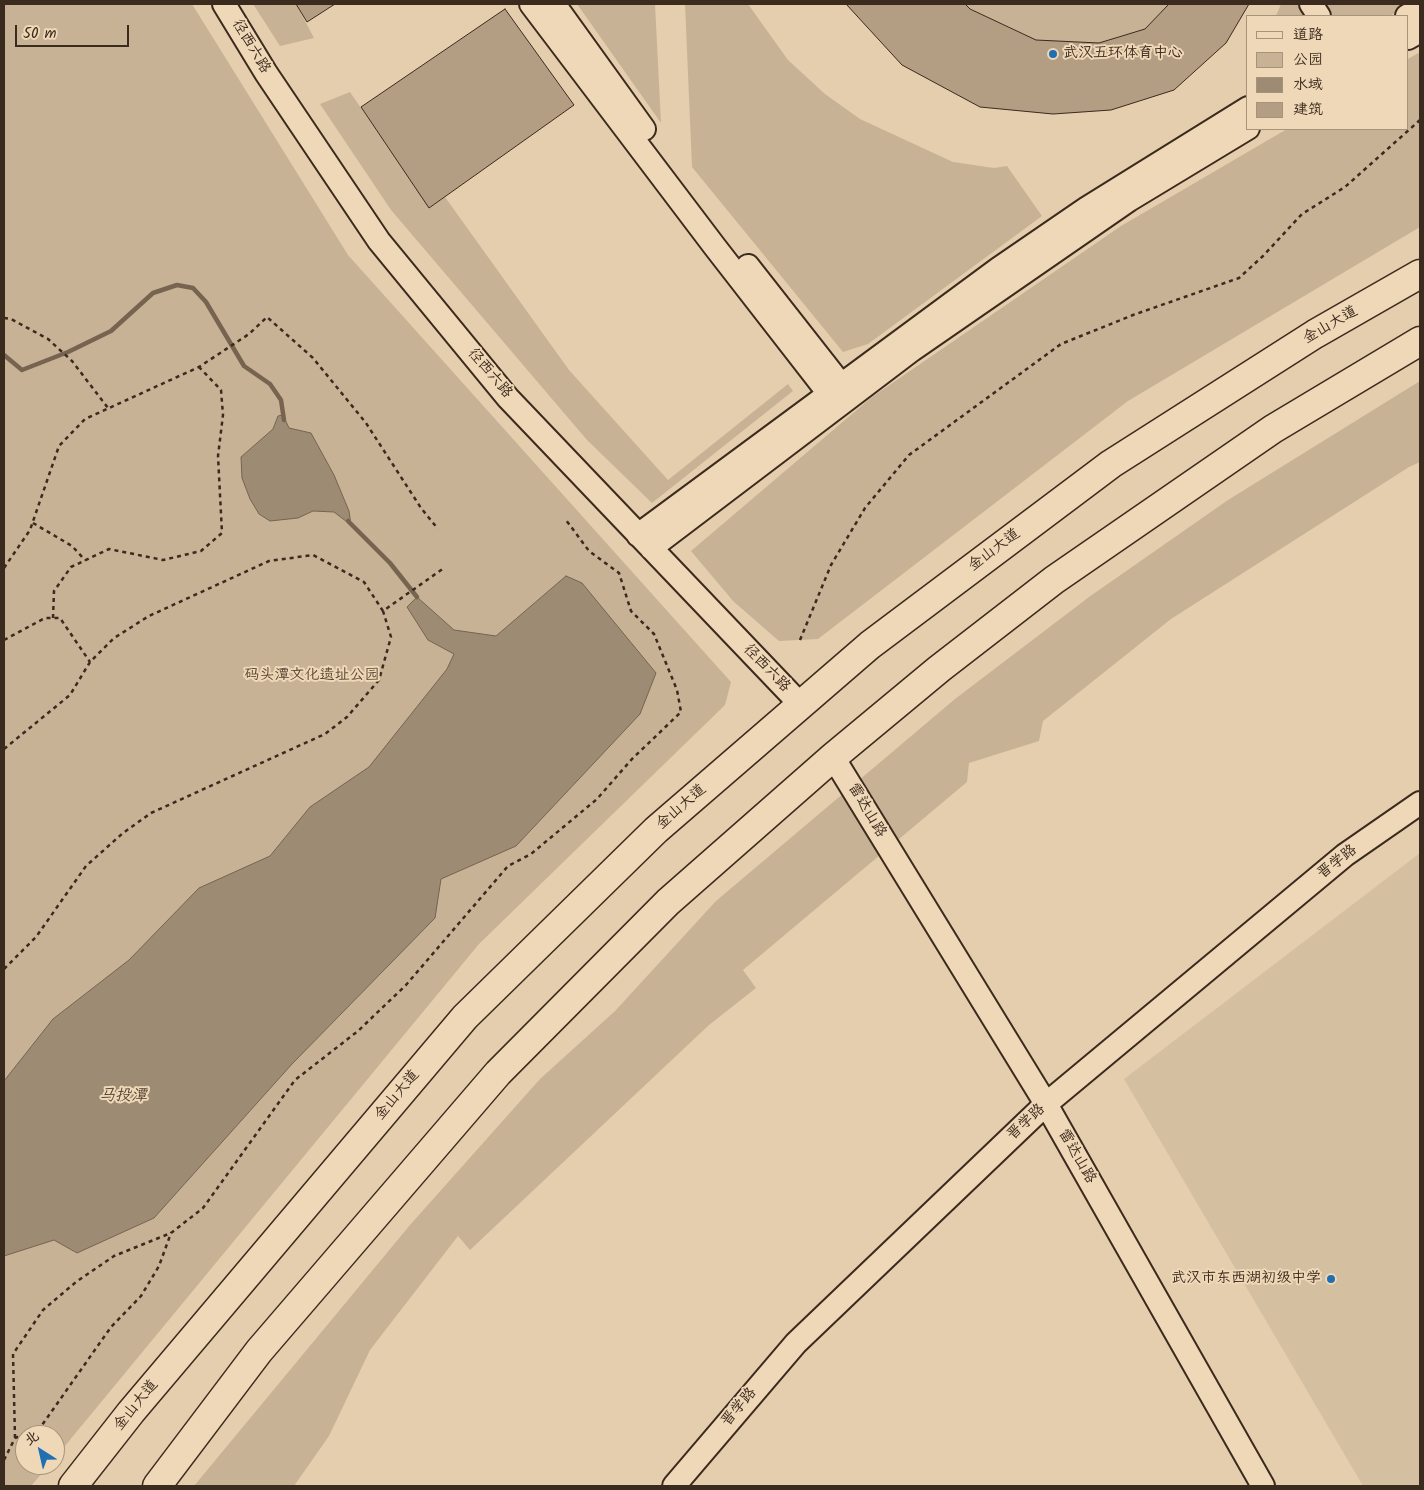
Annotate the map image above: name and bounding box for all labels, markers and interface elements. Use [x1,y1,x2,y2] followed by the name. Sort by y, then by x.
[18,15,131,47] scale bar
[1246,15,1409,130] legend
[227,17,273,77] street label: 径西六路
[23,22,57,46] text: 50 m
[1293,23,1323,47] text: 道路
[1063,45,1183,63] place label: 武汉五环体育中心
[1047,48,1059,60] marker: 武汉五环体育中心
[1293,48,1323,72] text: 公园
[1293,73,1323,97] text: 水域
[1293,98,1323,122] text: 建筑
[1301,303,1361,349] street label: 金山大道
[463,345,515,403] street label: 径西六路
[966,526,1024,576] street label: 金山大道
[739,641,793,697] street label: 径西六路
[245,667,379,685] park label: 码头潭文化遗址公园
[843,781,889,841] street label: 雷达山路
[653,782,711,834] street label: 金山大道
[1315,842,1361,884] street label: 晋学路
[372,1067,424,1125] street label: 金山大道
[99,1087,147,1107] water label: 马投潭
[1004,1101,1050,1145] street label: 晋学路
[1053,1127,1099,1187] street label: 雷达山路
[1171,1270,1321,1288] place label: 武汉市东西湖初级中学
[1325,1273,1337,1285] marker: 武汉市东西湖初级中学
[111,1377,163,1435] street label: 金山大道
[719,1385,761,1431] street label: 晋学路
[15,1425,65,1475] north arrow
[20,1426,44,1452] text: 北

